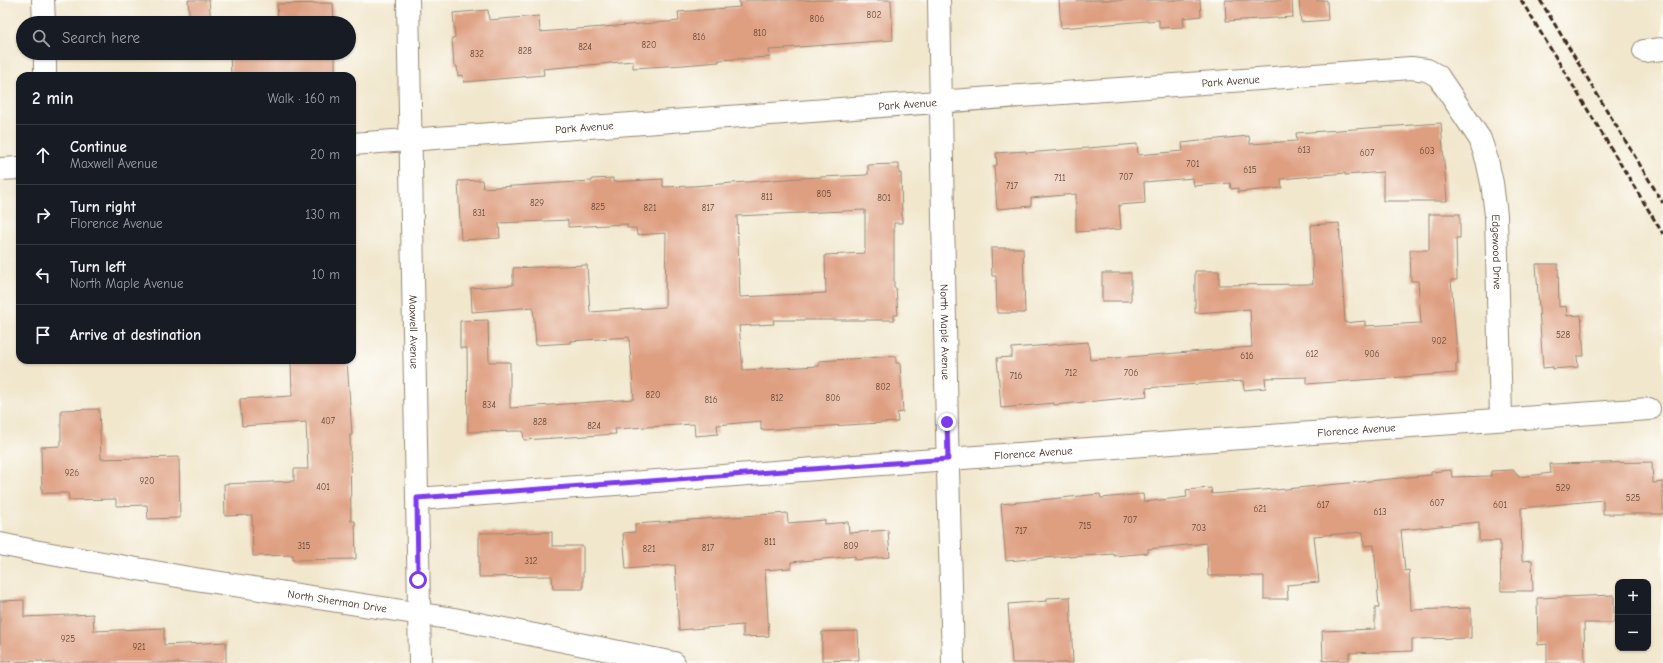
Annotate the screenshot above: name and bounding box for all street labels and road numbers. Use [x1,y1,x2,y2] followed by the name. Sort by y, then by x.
[1201,73,1261,90] street label: Park Avenue
[878,96,938,113] street label: Park Avenue
[555,119,614,136] street label: Park Avenue
[1489,214,1504,290] street label: Edgewood Drive
[937,284,952,381] street label: North Maple Avenue
[406,295,421,370] street label: Maxwell Avenue
[1317,421,1397,440] street label: Florence Avenue
[994,444,1073,463] street label: Florence Avenue
[287,587,388,616] street label: North Sherman Drive

